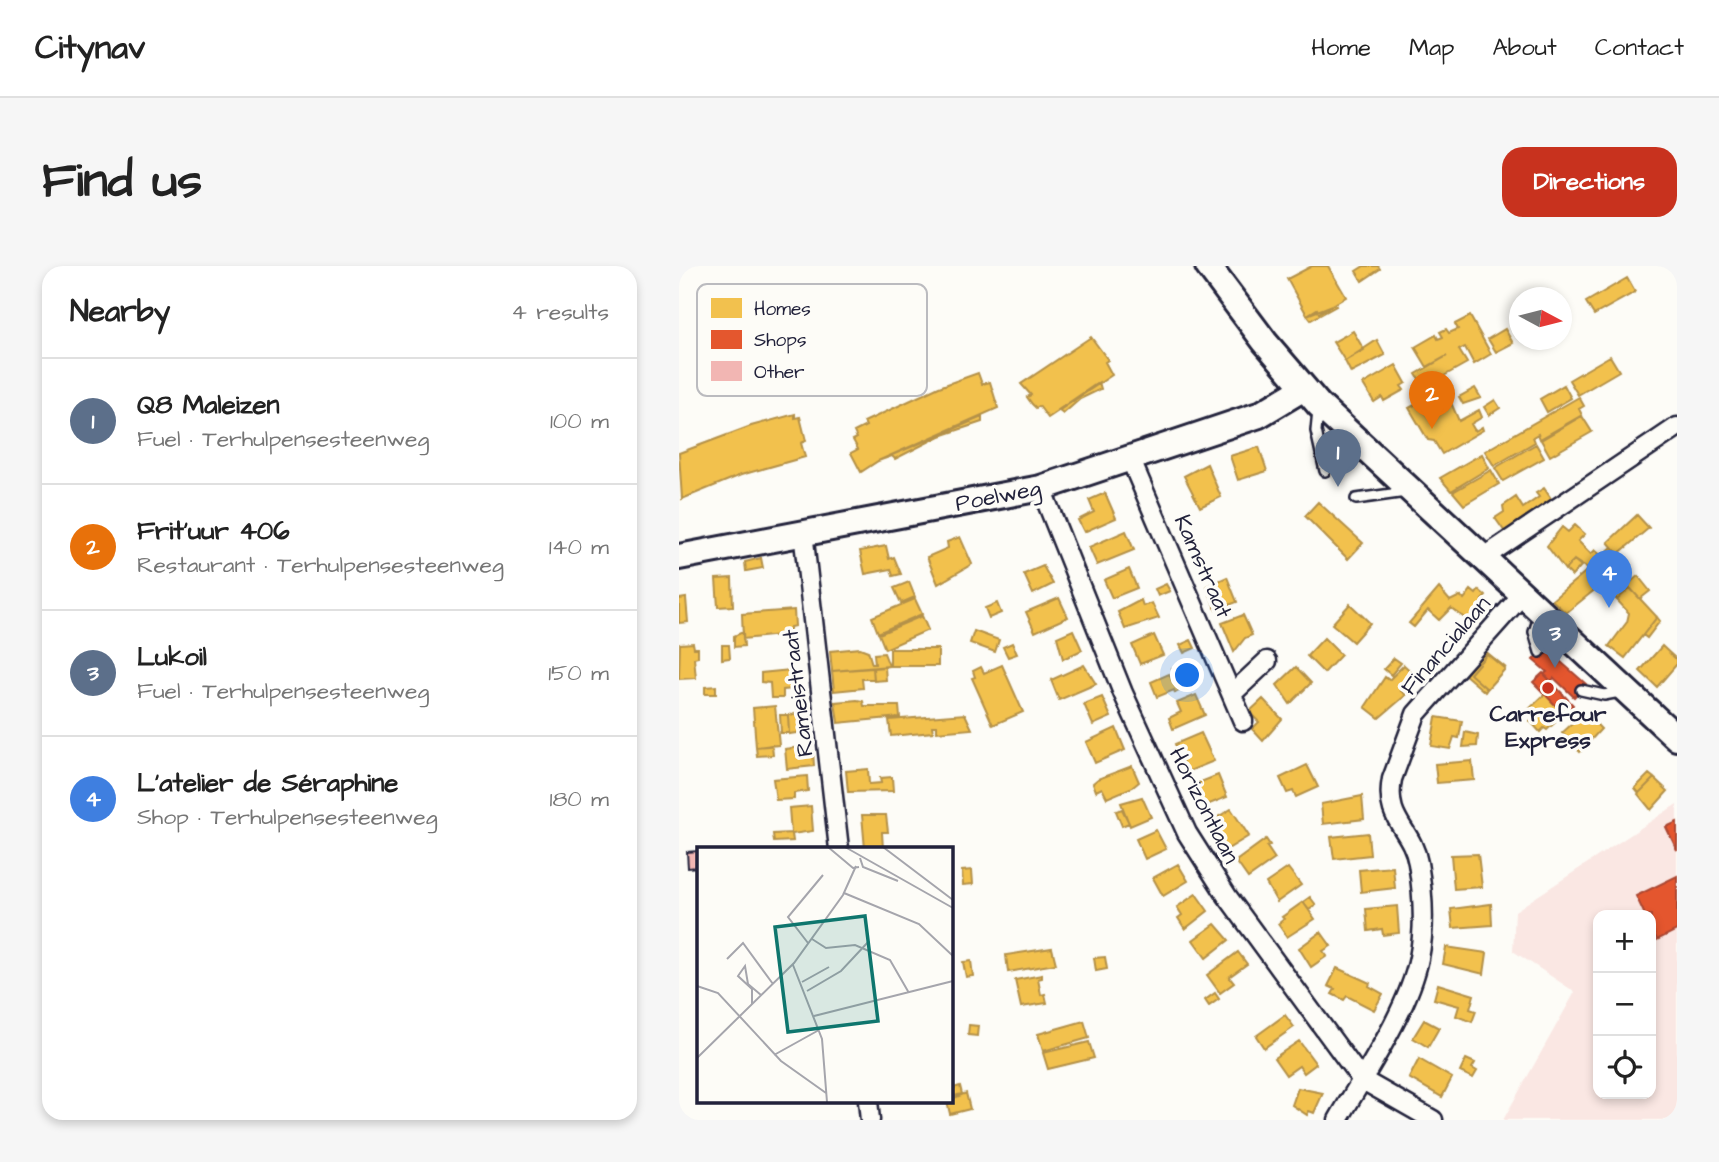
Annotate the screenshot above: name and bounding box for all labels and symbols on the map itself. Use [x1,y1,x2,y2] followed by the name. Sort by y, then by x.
[697,284,927,396] legend
[1509,287,1572,350] north arrow
[754,296,811,323] text: Homes
[754,327,806,354] text: Shops
[754,359,805,386] text: Other
[1409,371,1455,429] pin: 2
[1315,429,1361,487] pin: 1
[953,472,1044,521] street label: Poelweg
[1166,510,1240,624] street label: Kamstraat
[1586,550,1632,608] pin: 4
[1394,589,1498,702] street label: Financialaan
[1532,610,1578,668] pin: 3
[774,627,822,758] street label: Rameistraat
[1170,658,1204,692] your location
[1540,680,1556,696] marker: Carrefour Express
[1490,698,1607,756] place label: Carrefour Express
[1161,742,1247,869] street label: Horizontlaan
[697,847,952,1102] inset map

